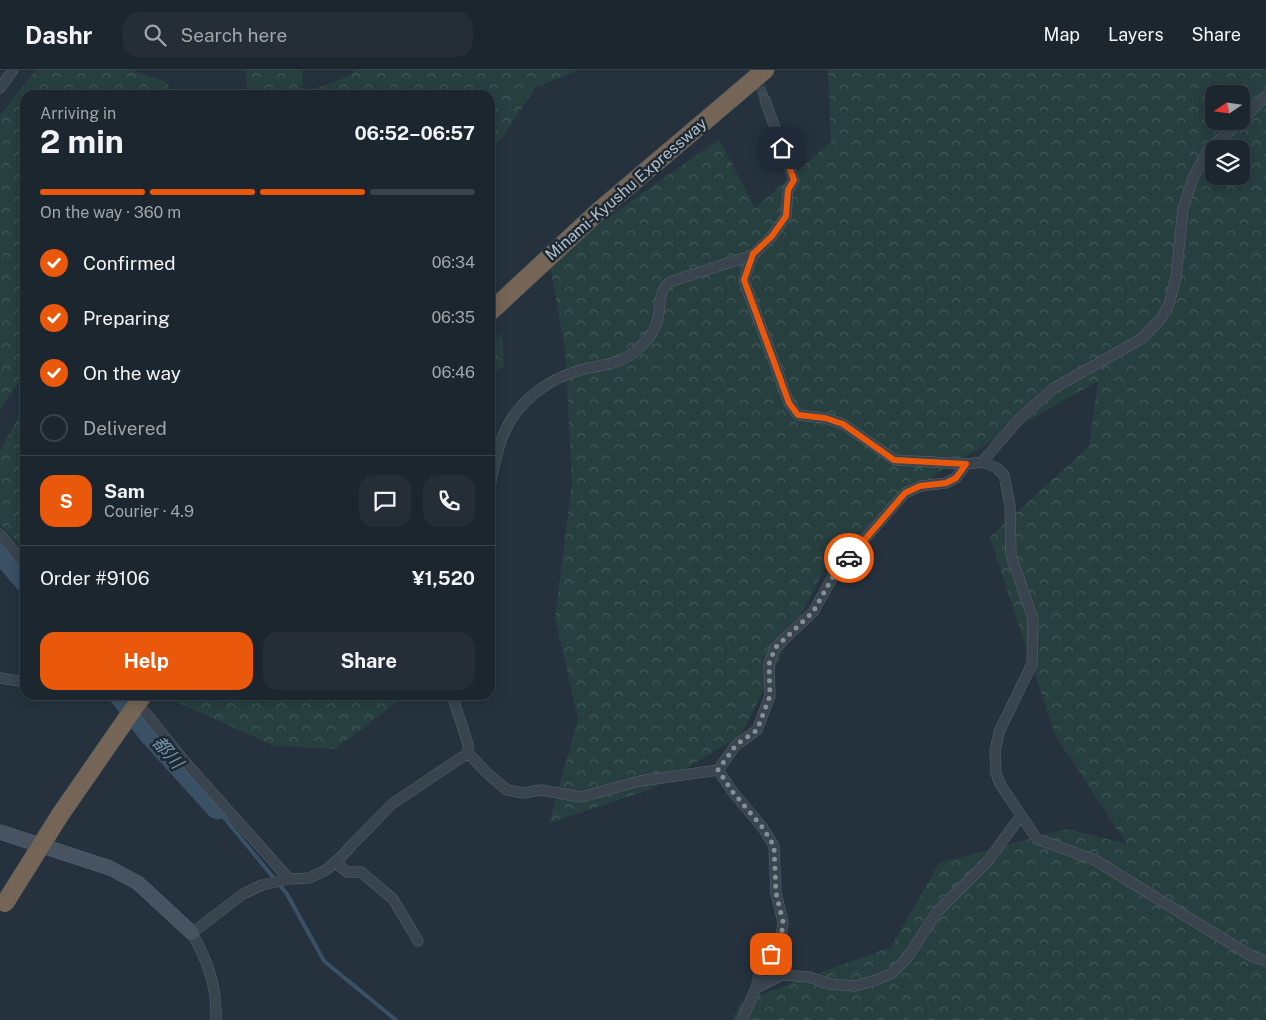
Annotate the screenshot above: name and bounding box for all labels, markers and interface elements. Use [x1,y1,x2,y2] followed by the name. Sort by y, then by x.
[123,12,473,57] search box
[25,21,93,49] text: Dashr
[141,21,169,49] icon: search
[181,24,287,46] text: Search here
[1044,24,1080,45] text: Map
[1108,24,1164,45] text: Layers
[1192,24,1241,45] text: Share
[1205,85,1250,130] north arrow
[1205,85,1250,185] map controls
[40,104,116,123] text: Arriving in
[541,113,711,264] street label: Minami-Kyushu Expressway
[354,122,475,144] text: 06:52–06:57
[40,123,124,160] text: 2 min
[761,127,803,169] pin
[768,134,796,162] icon: home
[1205,140,1250,185] button: layers
[40,203,181,222] text: On the way · 360 m
[40,249,68,277] icon: check
[83,252,176,274] text: Confirmed
[432,253,475,272] text: 06:34
[40,304,68,332] icon: check
[83,307,170,329] text: Preparing
[431,308,475,327] text: 06:35
[40,359,68,387] icon: check
[83,362,181,384] text: On the way
[432,363,475,382] text: 06:46
[83,417,167,439] text: Delivered
[359,475,411,527] button: chat
[423,475,475,527] button: phone
[104,480,145,502] text: Sam
[59,490,73,512] text: S
[104,502,194,521] text: Courier · 4.9
[824,533,874,583] courier
[835,544,863,572] icon: car
[40,567,150,589] text: Order #9106
[412,567,475,589] text: ¥1,520
[40,632,253,690] button: Help
[263,632,475,690] button: Share
[148,732,189,774] water label: 都川
[750,933,792,975] pin
[757,940,785,968] icon: bag

